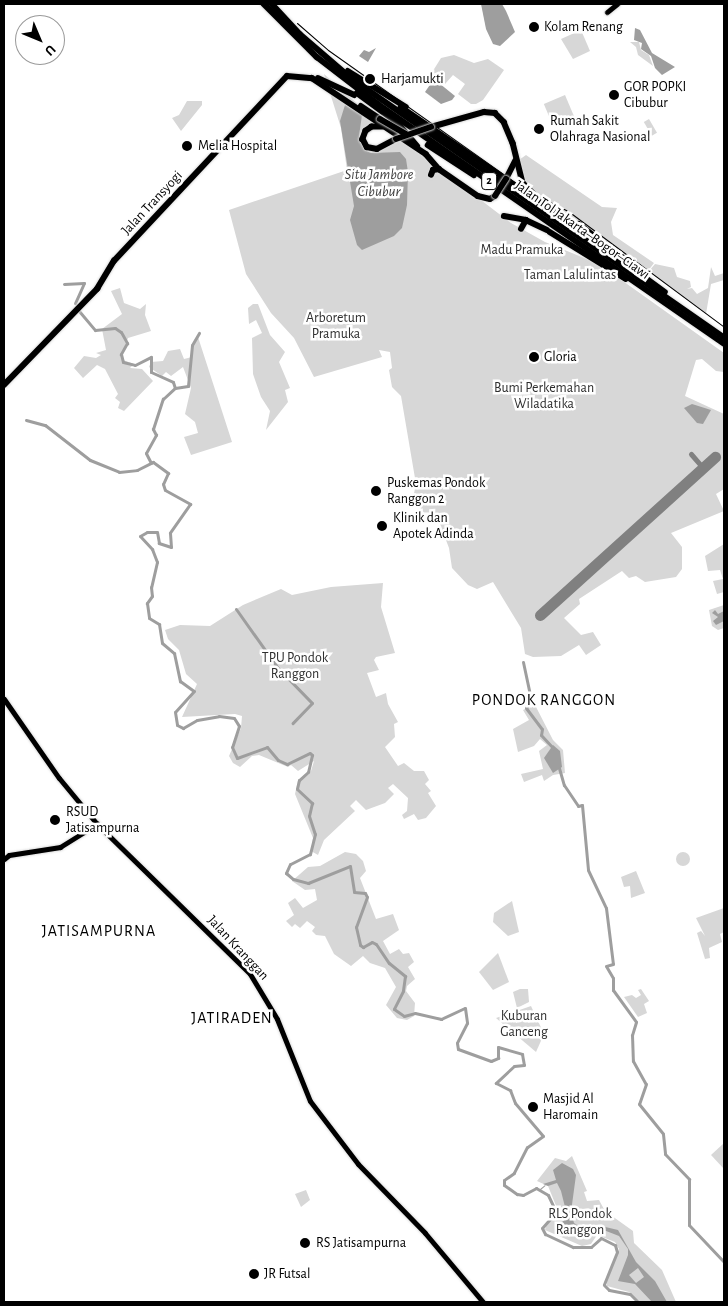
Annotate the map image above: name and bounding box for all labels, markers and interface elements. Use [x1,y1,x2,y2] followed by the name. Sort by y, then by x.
[15,15,65,65] north arrow
[544,19,623,35] place label: Kolam Renang
[528,21,540,33] marker: Kolam Renang
[42,42,58,58] text: U
[381,71,444,87] place label: Harjamukti
[363,72,377,86] marker: Harjamukti
[624,79,686,111] place label: GOR POPKI Cibubur
[608,89,620,101] marker: GOR POPKI Cibubur
[550,113,650,146] place label: Rumah Sakit Olahraga Nasional
[532,122,546,136] marker: Rumah Sakit Olahraga Nasional
[198,138,277,154] place label: Melia Hospital
[180,139,194,153] marker: Melia Hospital
[344,165,414,200] water label: Situ Jambore Cibubur
[118,167,186,239] street label: Jalan Transyogi
[480,172,498,190] road number: 2
[511,177,653,283] street label: Jalan Tol Jakarta–Bogor–Ciawi
[481,242,563,258] park label: Madu Pramuka
[524,267,616,283] park label: Taman Lalulintas
[306,310,366,342] park label: Arboretum Pramuka
[544,349,577,365] place label: Gloria
[528,351,540,363] marker: Gloria
[494,380,594,412] park label: Bumi Perkemahan Wiladatika
[387,475,485,508] place label: Puskemas Pondok Ranggon 2
[369,484,383,498] marker: Puskemas Pondok Ranggon 2
[393,510,474,542] place label: Klinik dan Apotek Adinda
[375,519,389,533] marker: Klinik dan Apotek Adinda
[262,650,328,682] park label: TPU Pondok Ranggon
[470,690,618,710] district label: PONDOK RANGGON
[66,804,139,836] place label: RSUD Jatisampurna
[48,813,62,827] marker: RSUD Jatisampurna
[204,912,272,984] street label: Jalan Kranggan
[40,921,158,941] district label: JATISAMPURNA
[190,1008,274,1028] district label: JATIRADEN
[500,1008,548,1040] park label: Kuburan Ganceng
[543,1091,598,1124] place label: Masjid Al Haromain
[527,1101,539,1113] marker: Masjid Al Haromain
[548,1206,612,1238] park label: RLS Pondok Ranggon
[316,1235,406,1251] place label: RS Jatisampurna
[298,1236,312,1250] marker: RS Jatisampurna
[264,1266,311,1282] place label: JR Futsal
[248,1268,260,1280] marker: JR Futsal

